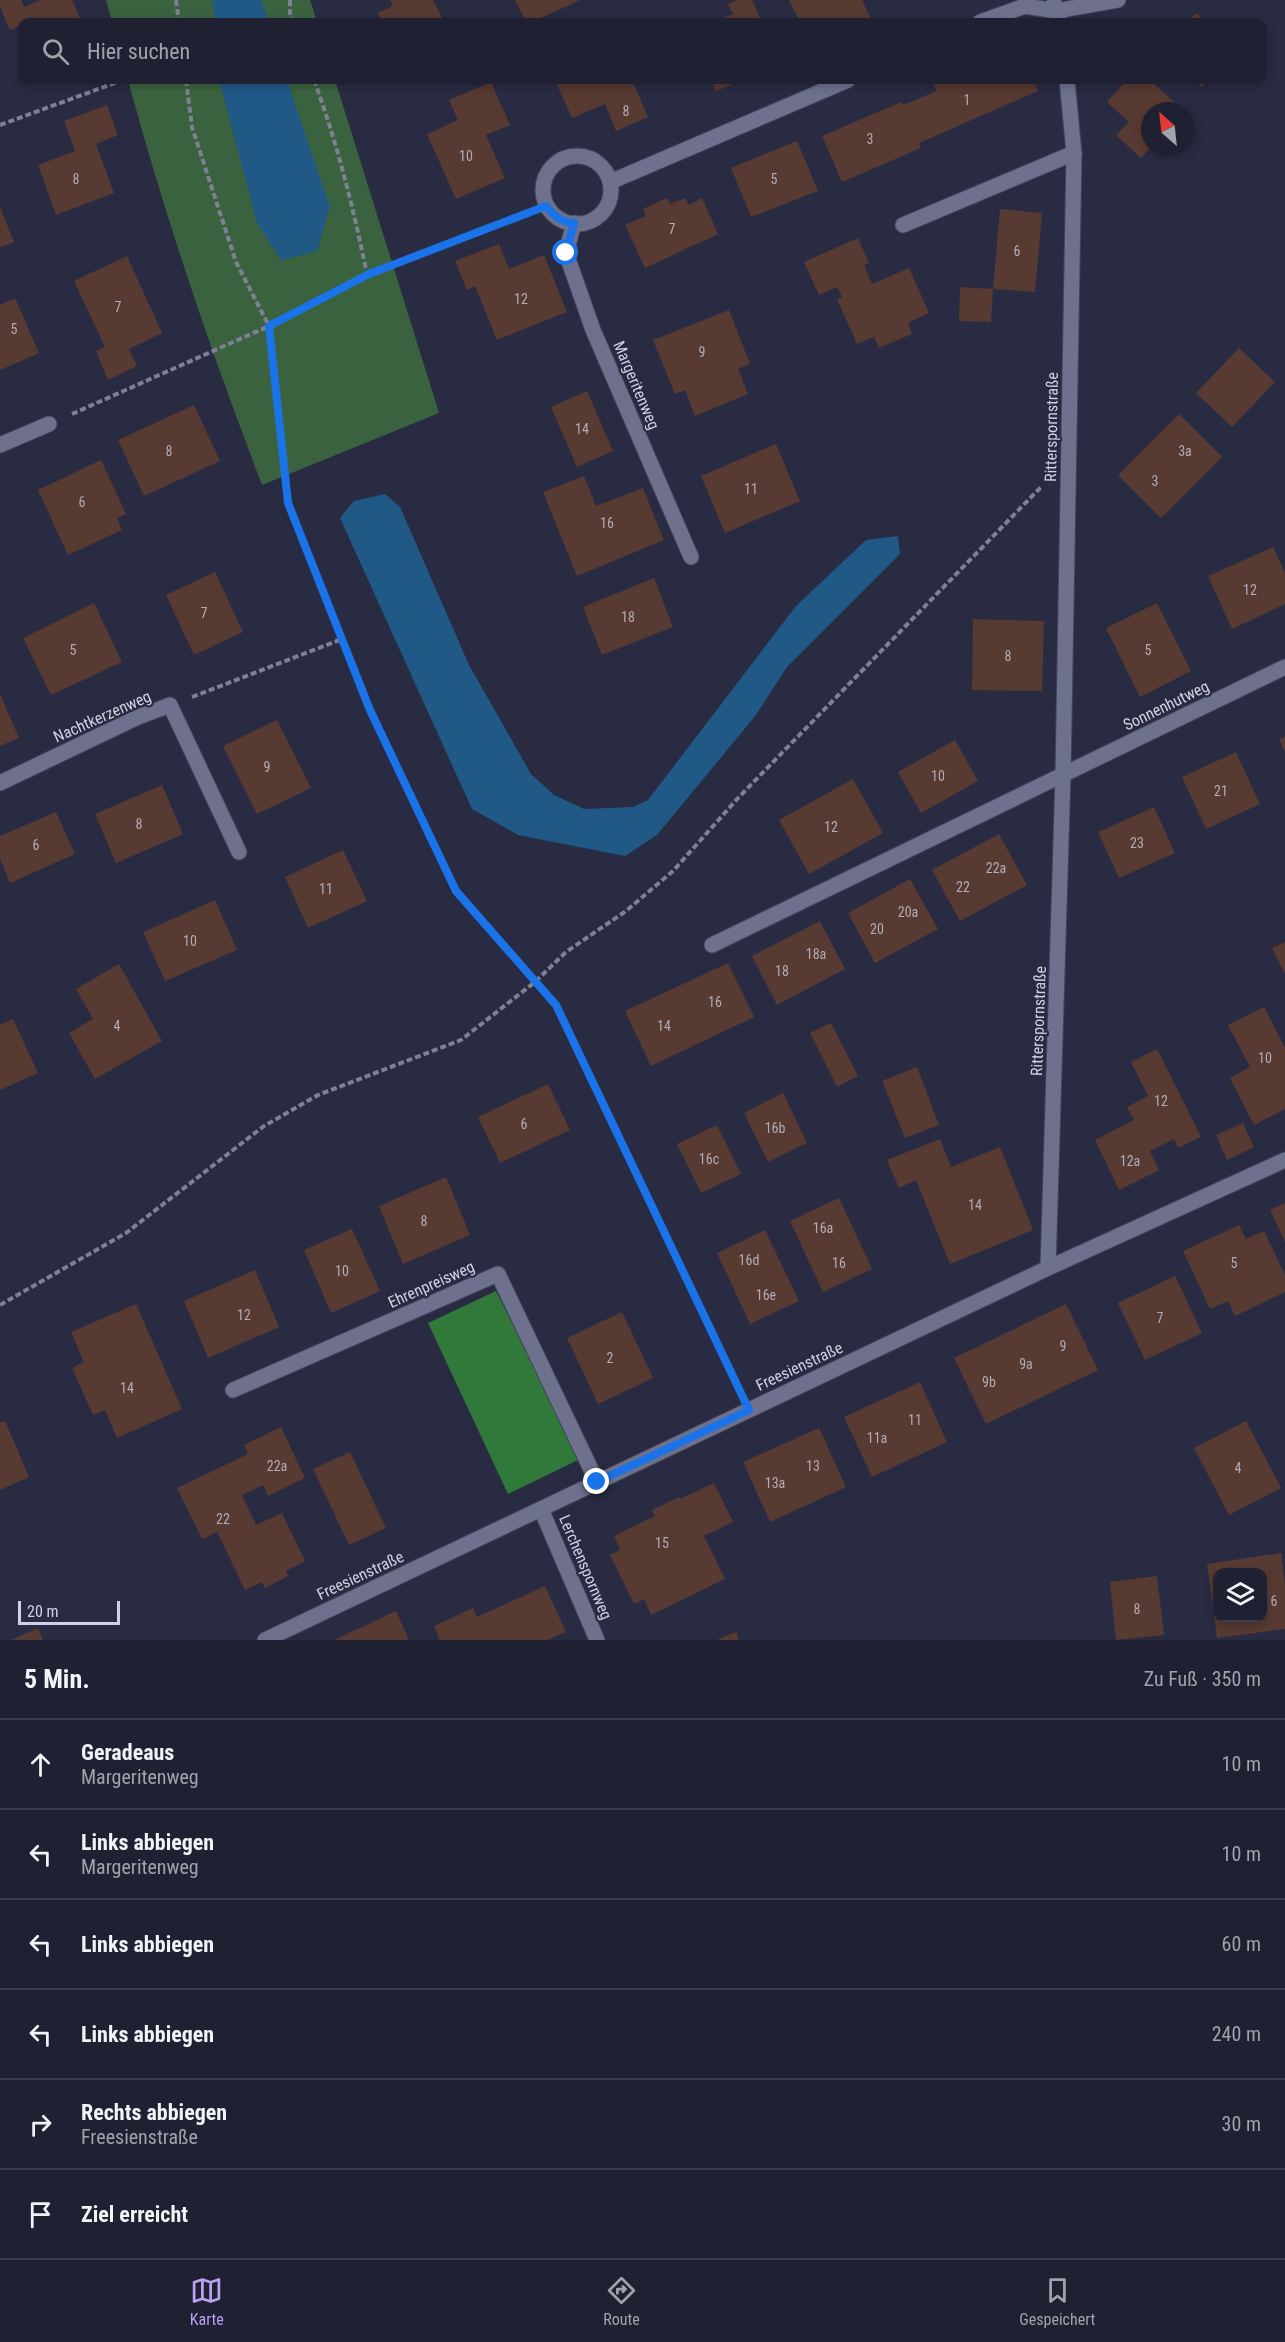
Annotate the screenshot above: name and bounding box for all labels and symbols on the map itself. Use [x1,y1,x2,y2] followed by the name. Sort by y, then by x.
[964,92,970,108] house number: 1
[1141,102,1195,156] north arrow
[623,103,630,119] house number: 8
[867,131,873,147] house number: 3
[459,148,473,164] house number: 10
[73,171,80,187] house number: 8
[771,171,778,187] house number: 5
[669,221,676,237] house number: 7
[552,239,578,265] route start
[1014,243,1021,259] house number: 6
[514,291,528,307] house number: 12
[115,299,122,315] house number: 7
[11,321,18,337] house number: 5
[609,338,664,432] street label: Margeritenweg
[699,344,705,360] house number: 9
[1041,372,1062,482] street label: Ritterspornstraße
[575,421,589,437] house number: 14
[166,443,173,459] house number: 8
[1178,443,1192,459] house number: 3a
[1152,473,1158,489] house number: 3
[744,481,758,497] house number: 11
[79,494,86,510] house number: 6
[600,515,614,531] house number: 16
[1243,582,1257,598] house number: 12
[201,605,208,621] house number: 7
[621,609,635,625] house number: 18
[70,642,77,658] house number: 5
[1145,642,1152,658] house number: 5
[1005,648,1012,664] house number: 8
[1120,677,1212,734] street label: Sonnenhutweg
[50,686,154,746] street label: Nachtkerzenweg
[264,759,270,775] house number: 9
[931,768,945,784] house number: 10
[1214,783,1228,799] house number: 21
[136,816,143,832] house number: 8
[824,819,838,835] house number: 12
[1130,835,1144,851] house number: 23
[33,837,40,853] house number: 6
[986,860,1006,876] house number: 22a
[956,879,970,895] house number: 22
[319,881,333,897] house number: 11
[898,904,918,920] house number: 20a
[870,921,884,937] house number: 20
[183,933,197,949] house number: 10
[806,946,826,962] house number: 18a
[775,963,789,979] house number: 18
[1027,966,1050,1076] street label: Ritterspornstraße
[708,994,722,1010] house number: 16
[114,1018,121,1034] house number: 4
[657,1018,671,1034] house number: 14
[1258,1050,1272,1066] house number: 10
[1154,1093,1168,1109] house number: 12
[521,1116,528,1132] house number: 6
[765,1120,785,1136] house number: 16b
[699,1151,719,1167] house number: 16c
[1120,1153,1140,1169] house number: 12a
[968,1197,982,1213] house number: 14
[421,1213,428,1229] house number: 8
[813,1220,833,1236] house number: 16a
[739,1252,759,1268] house number: 16d
[832,1255,846,1271] house number: 16
[1231,1255,1238,1271] house number: 5
[385,1257,477,1312] street label: Ehrenpreisweg
[335,1263,349,1279] house number: 10
[756,1287,777,1303] house number: 16e
[237,1307,251,1323] house number: 12
[1157,1310,1164,1326] house number: 7
[753,1338,846,1395] street label: Freesienstraße
[1060,1338,1066,1354] house number: 9
[607,1350,614,1366] house number: 2
[1019,1356,1033,1372] house number: 9a
[982,1374,996,1390] house number: 9b
[120,1380,134,1396] house number: 14
[908,1412,922,1428] house number: 11
[867,1430,887,1446] house number: 11a
[267,1458,287,1474] house number: 22a
[806,1458,820,1474] house number: 13
[1235,1460,1242,1476] house number: 4
[583,1468,609,1494] route end
[765,1475,785,1491] house number: 13a
[216,1511,230,1527] house number: 22
[555,1512,616,1622] street label: Lerchenspornweg
[655,1535,669,1551] house number: 15
[314,1547,407,1604] street label: Freesienstraße
[1271,1593,1278,1609] house number: 6
[18,1598,120,1626] scale bar
[1134,1601,1141,1617] house number: 8

